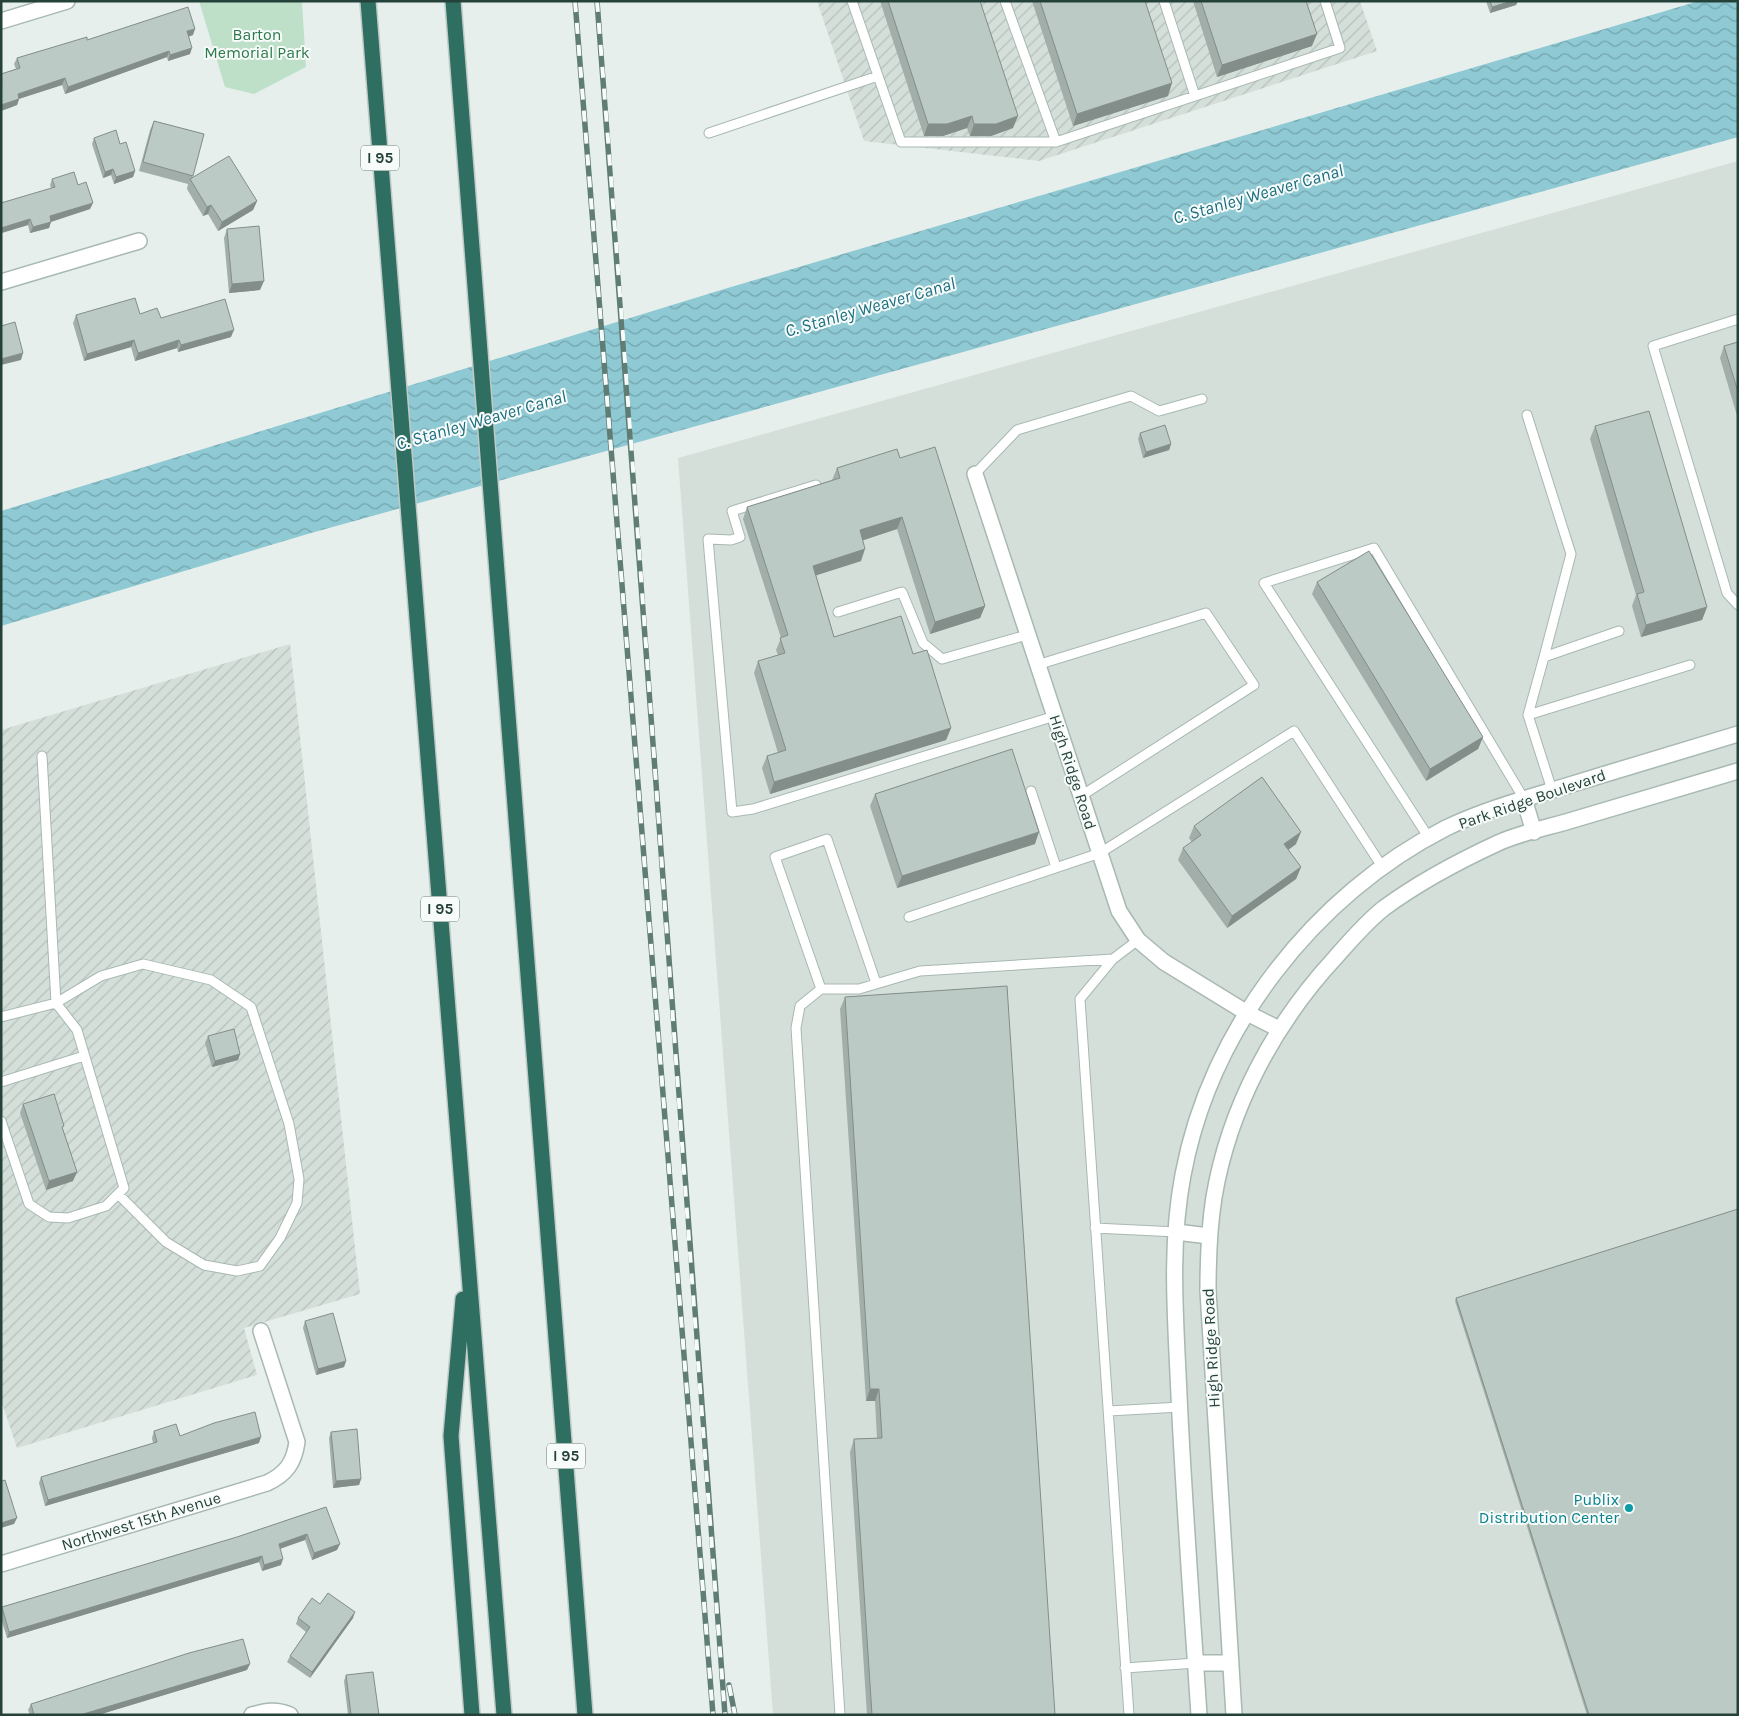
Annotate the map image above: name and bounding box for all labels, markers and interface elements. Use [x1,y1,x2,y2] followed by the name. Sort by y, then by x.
[204,25,310,62] park label: Barton Memorial Park
[361,146,399,170] road number: I 95
[1170,159,1346,229] water label: C. Stanley Weaver Canal
[782,272,958,342] water label: C. Stanley Weaver Canal
[393,385,569,455] water label: C. Stanley Weaver Canal
[1045,712,1101,832] street label: High Ridge Road
[1456,765,1608,833] street label: Park Ridge Boulevard
[421,896,459,922] road number: I 95
[1198,1288,1224,1408] street label: High Ridge Road
[547,1444,585,1468] road number: I 95
[59,1488,223,1554] street label: Northwest 15th Avenue
[1479,1490,1619,1527] place label: Publix Distribution Center
[1623,1502,1635,1514] marker: Publix Distribution Center

